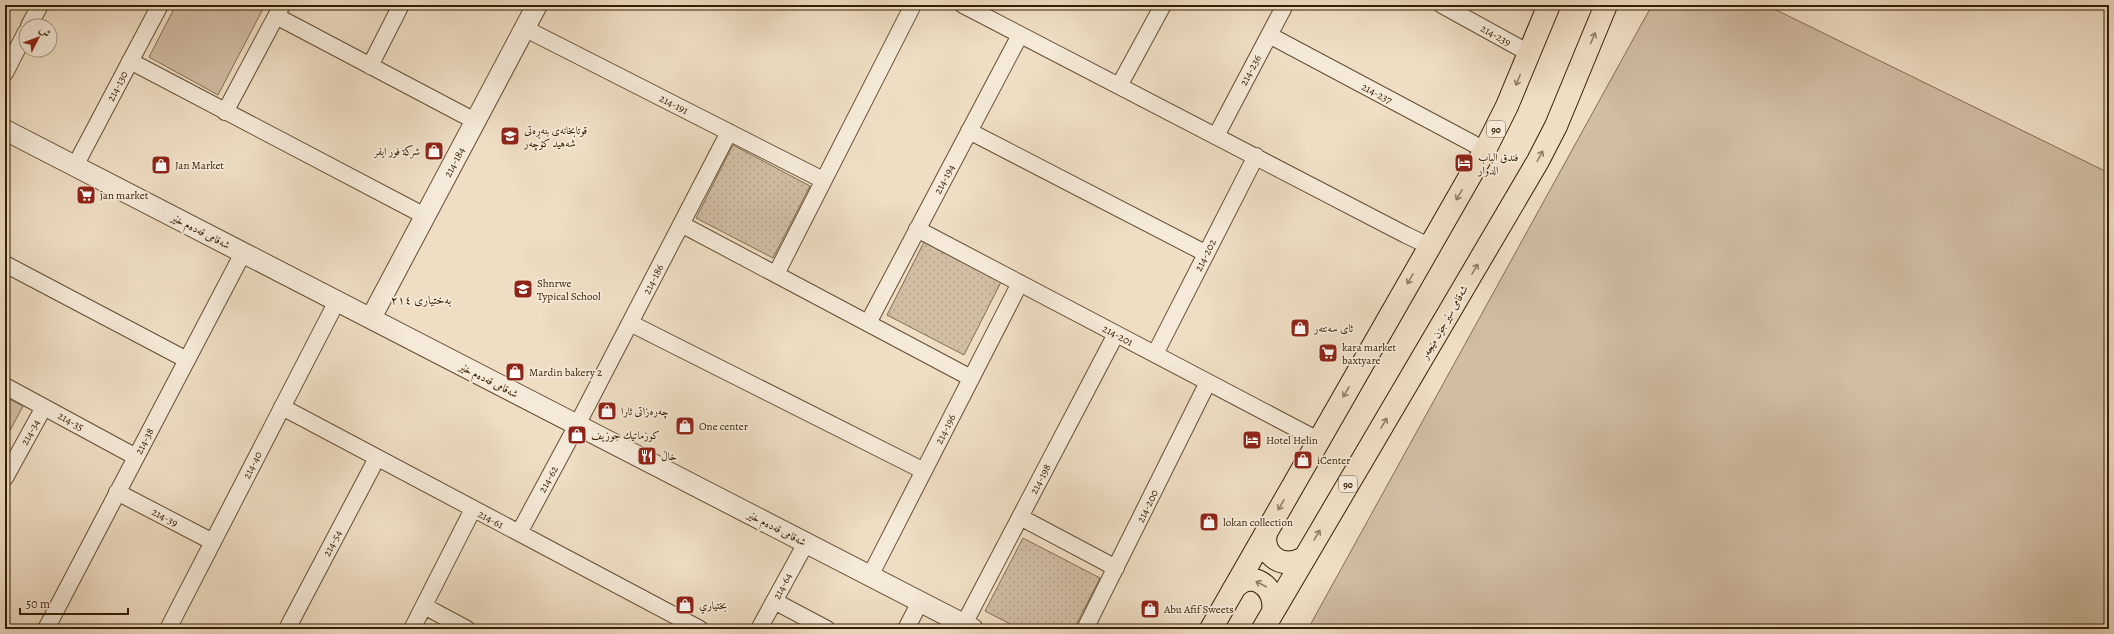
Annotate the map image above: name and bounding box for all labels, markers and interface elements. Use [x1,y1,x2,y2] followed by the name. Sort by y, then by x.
[18,18,58,58] north arrow
[1478,21,1514,50] street label: 214-239
[36,23,54,41] text: ش
[1590,32,1597,44] one-way arrow
[1236,52,1265,88] street label: 214-236
[103,68,132,104] street label: 214-130
[1513,73,1521,85] one-way arrow
[1359,79,1395,108] street label: 214-237
[657,91,691,118] street label: 214-191
[1487,121,1505,137] road number: 90
[523,123,587,151] place label: قوتابخانەی بنەڕەتی شەهید کۆچەر
[499,125,521,147] school or university icon: قوتابخانەی بنەڕەتی شەهید کۆچەر
[423,140,445,162] shop icon: شركة فور ايفر
[373,144,420,159] place label: شركة فور ايفر
[440,144,469,180] street label: 214-184
[1477,150,1519,178] place label: فندق الباب الدوار
[1537,151,1545,163] one-way arrow
[1453,152,1475,174] hotel icon: فندق الباب الدوار
[150,154,172,176] shop icon: Jan Market
[175,158,224,173] place label: Jan Market
[930,162,959,197] street label: 214-194
[75,184,97,206] supermarket icon: jan market
[100,188,149,203] place label: jan market
[1454,189,1462,201] one-way arrow
[167,210,233,254] street label: شەقامی قەدەم خێر
[1191,236,1220,274] street label: 214-202
[639,261,667,297] street label: 214-186
[1471,263,1479,275] one-way arrow
[1406,273,1414,285] one-way arrow
[537,276,601,304] place label: Shnrwe Typical School
[512,278,534,300] school or university icon: Shnrwe Typical School
[1417,282,1472,363] street label: شەقامی سێر جۆن مێجەر
[391,292,451,308] district label: بەختیاری ٢١٤
[1289,317,1311,339] shop icon: ئای سەنتەر
[1100,321,1136,350] street label: 214-201
[1313,321,1354,336] place label: ئای سەنتەر
[1342,340,1396,368] place label: kara market baxtyare
[1317,342,1339,364] supermarket icon: kara market baxtyare
[455,359,521,403] street label: شەقامی قەدەم خێر
[504,361,526,383] shop icon: Mardin bakery 2
[529,365,602,380] place label: Mardin bakery 2
[1341,386,1349,398] one-way arrow
[596,400,618,422] shop icon: چەرەزاتی ئارا
[621,404,669,419] place label: چەرەزاتی ئارا
[55,408,87,435] street label: 214-35
[931,412,959,447] street label: 214-196
[674,415,696,437] shop icon: One center
[17,416,44,448] street label: 214-34
[1380,417,1388,429] one-way arrow
[699,419,748,434] place label: One center
[566,424,588,446] shop icon: كوزماتيك جوزيف
[131,425,158,457] street label: 214-38
[591,428,660,443] place label: كوزماتيك جوزيف
[1241,429,1263,451] hotel icon: Hotel Helin
[1266,433,1318,448] place label: Hotel Helin
[636,445,658,467] restaurant icon: خاڵ
[239,449,266,482] street label: 214-40
[661,449,677,464] place label: خاڵ
[1292,449,1314,471] shop icon: iCenter
[1317,453,1351,468] place label: iCenter
[1026,461,1055,497] street label: 214-198
[535,463,562,495] street label: 214-62
[1339,476,1357,492] road number: 90
[1133,487,1162,525] street label: 214-200
[1277,499,1285,511] one-way arrow
[149,504,181,531] street label: 214-39
[475,506,506,533] street label: 214-61
[743,507,809,551] street label: شەقامی قەدەم خێر
[1198,511,1220,533] shop icon: lokan collection
[1223,515,1293,530] place label: lokan collection
[319,527,346,559] street label: 214-54
[1314,529,1322,541] one-way arrow
[769,570,796,602] street label: 214-64
[1255,580,1267,587] one-way arrow
[20,590,128,616] scale bar
[674,594,696,616] shop icon: بختياري
[26,596,50,612] text: 50 m
[699,598,727,614] place label: بختياري
[1139,598,1161,620] shop icon: Abu Afif Sweets
[1163,602,1234,617] place label: Abu Afif Sweets

